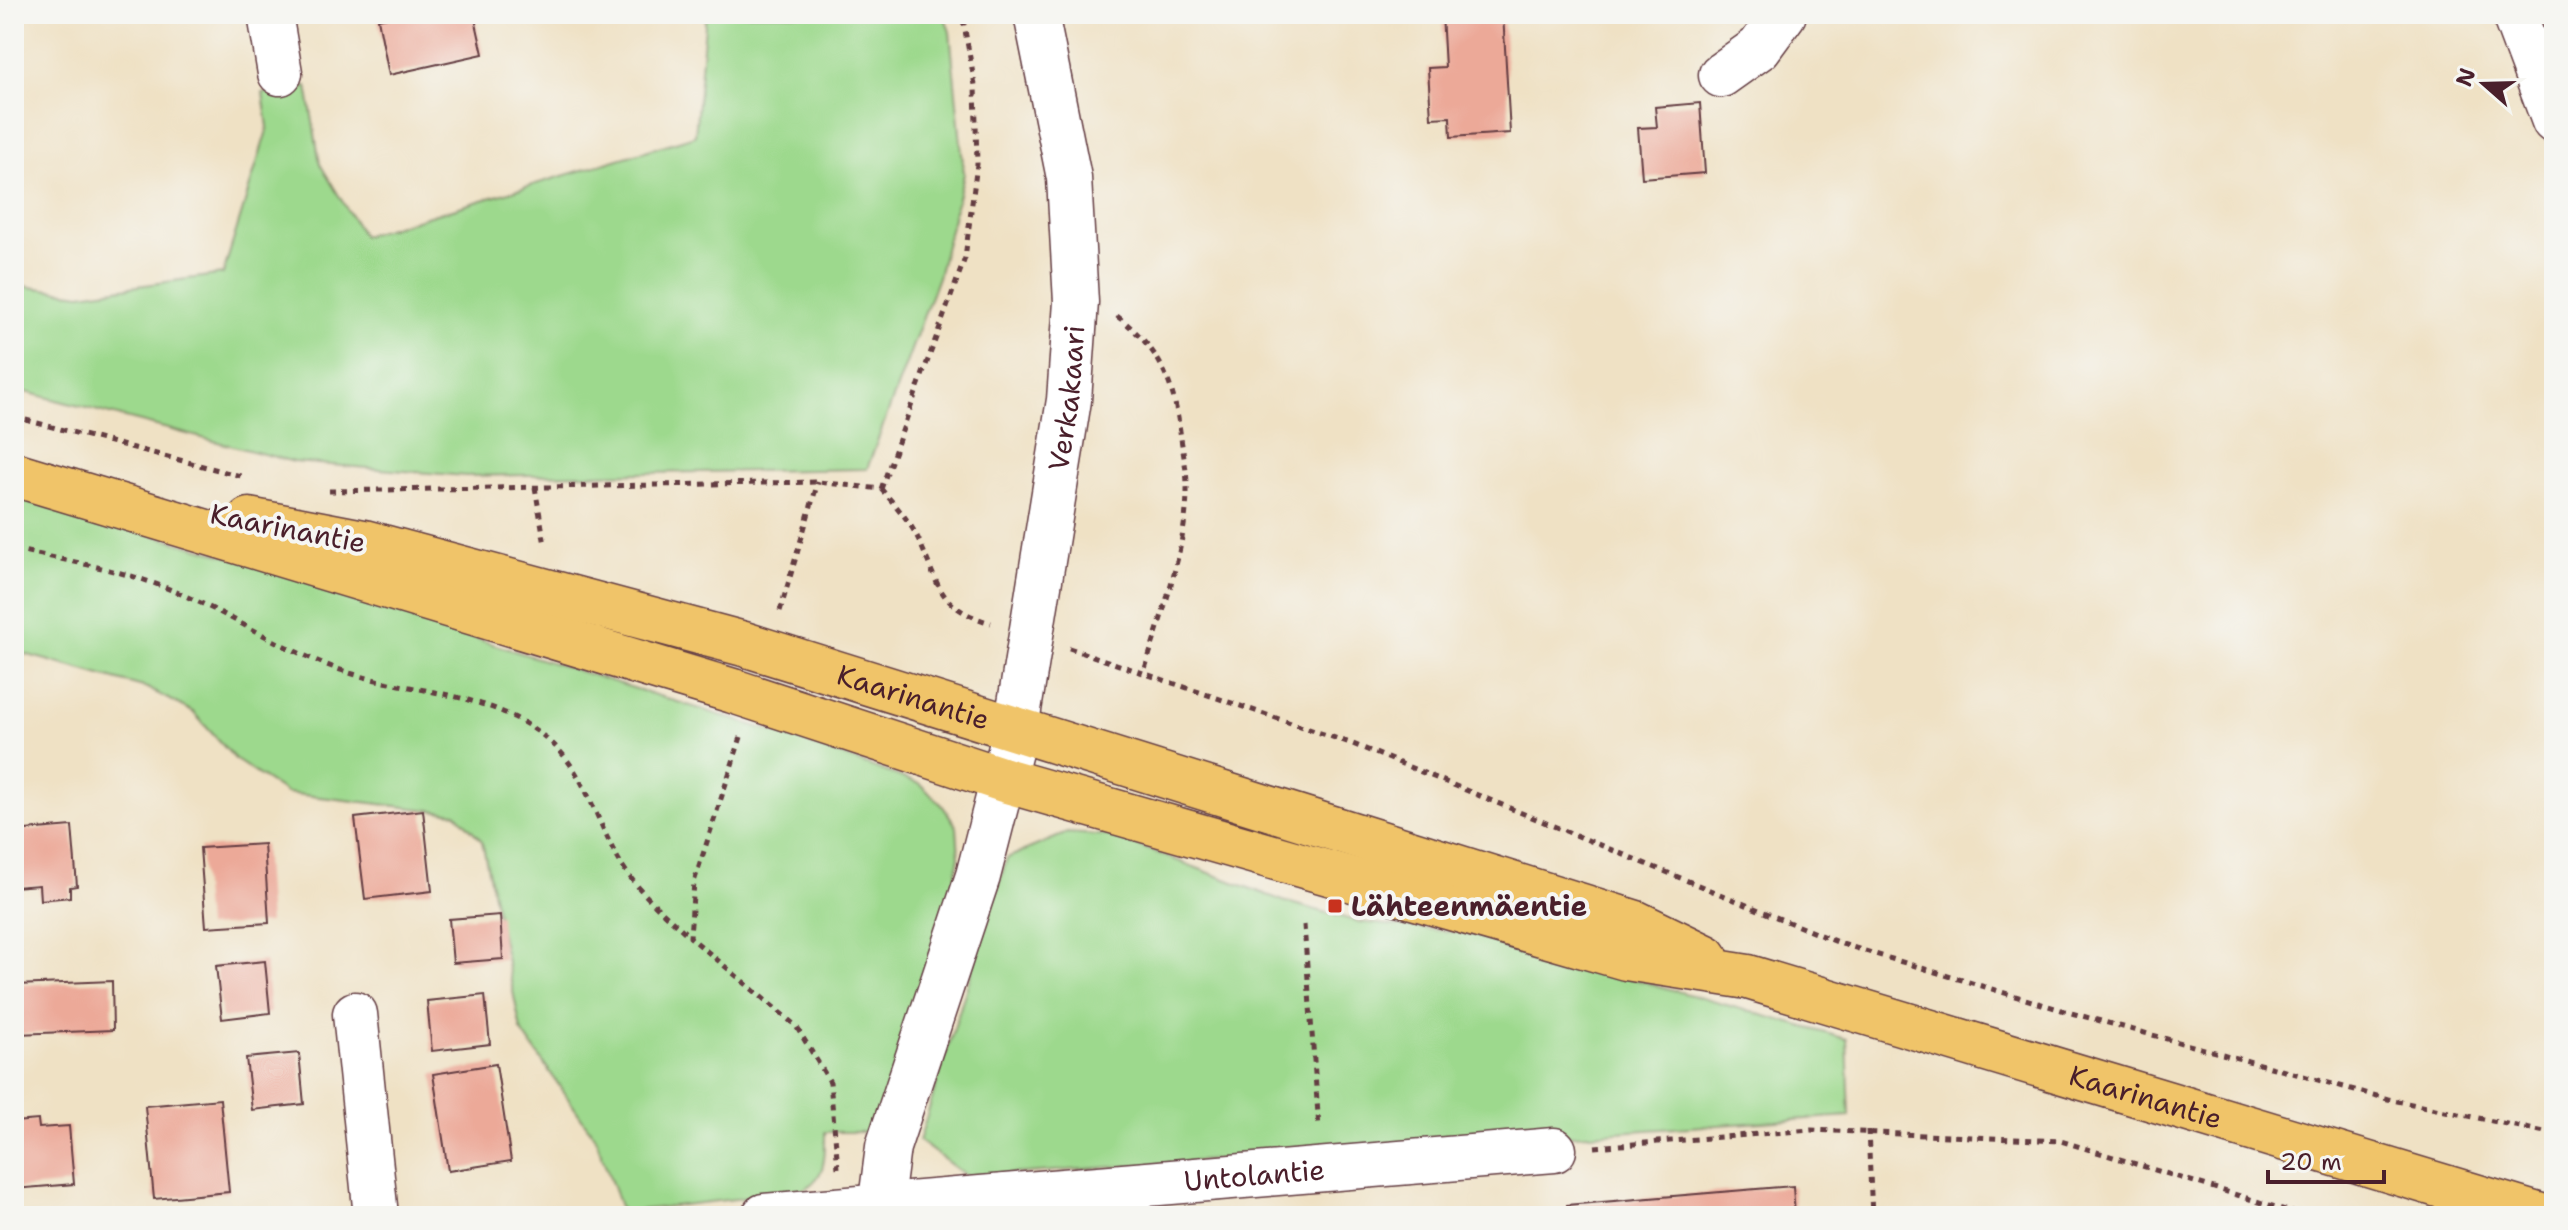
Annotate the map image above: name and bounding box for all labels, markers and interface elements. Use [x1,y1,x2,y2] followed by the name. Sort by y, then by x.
[2444,44,2524,124] north arrow
[2449,64,2482,90] text: N
[1039,324,1093,474] street label: Verkakaari
[207,494,369,562] street label: Kaarinantie
[832,655,994,739] street label: Kaarinantie
[1351,887,1587,925] place label: Lähteenmäentie
[1326,897,1344,915] marker: Lähteenmäentie
[2065,1056,2227,1138] street label: Kaarinantie
[2268,1134,2384,1184] scale bar
[2280,1146,2342,1178] text: 20 m
[1182,1150,1326,1200] street label: Untolantie

